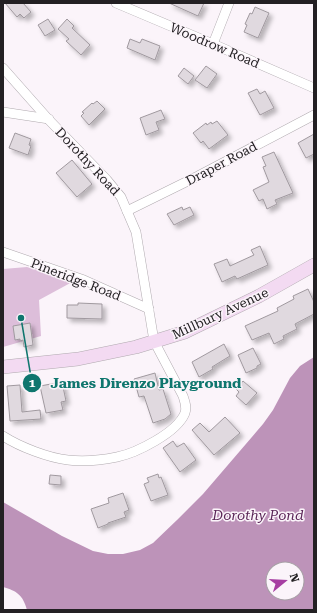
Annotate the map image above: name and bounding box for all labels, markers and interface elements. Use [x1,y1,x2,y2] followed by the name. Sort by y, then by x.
[168,20,262,71] street label: Woodrow Road
[52,124,123,199] street label: Dorothy Road
[183,138,260,188] street label: Draper Road
[29,255,124,304] street label: Pineridge Road
[170,285,271,342] street label: Millbury Avenue
[22,370,249,396] callout: James Direnzo Playground
[51,375,242,391] text: James Direnzo Playground
[29,376,36,390] text: 1
[211,507,304,523] water label: Dorothy Pond
[265,561,305,601] north arrow
[287,572,302,585] text: N

